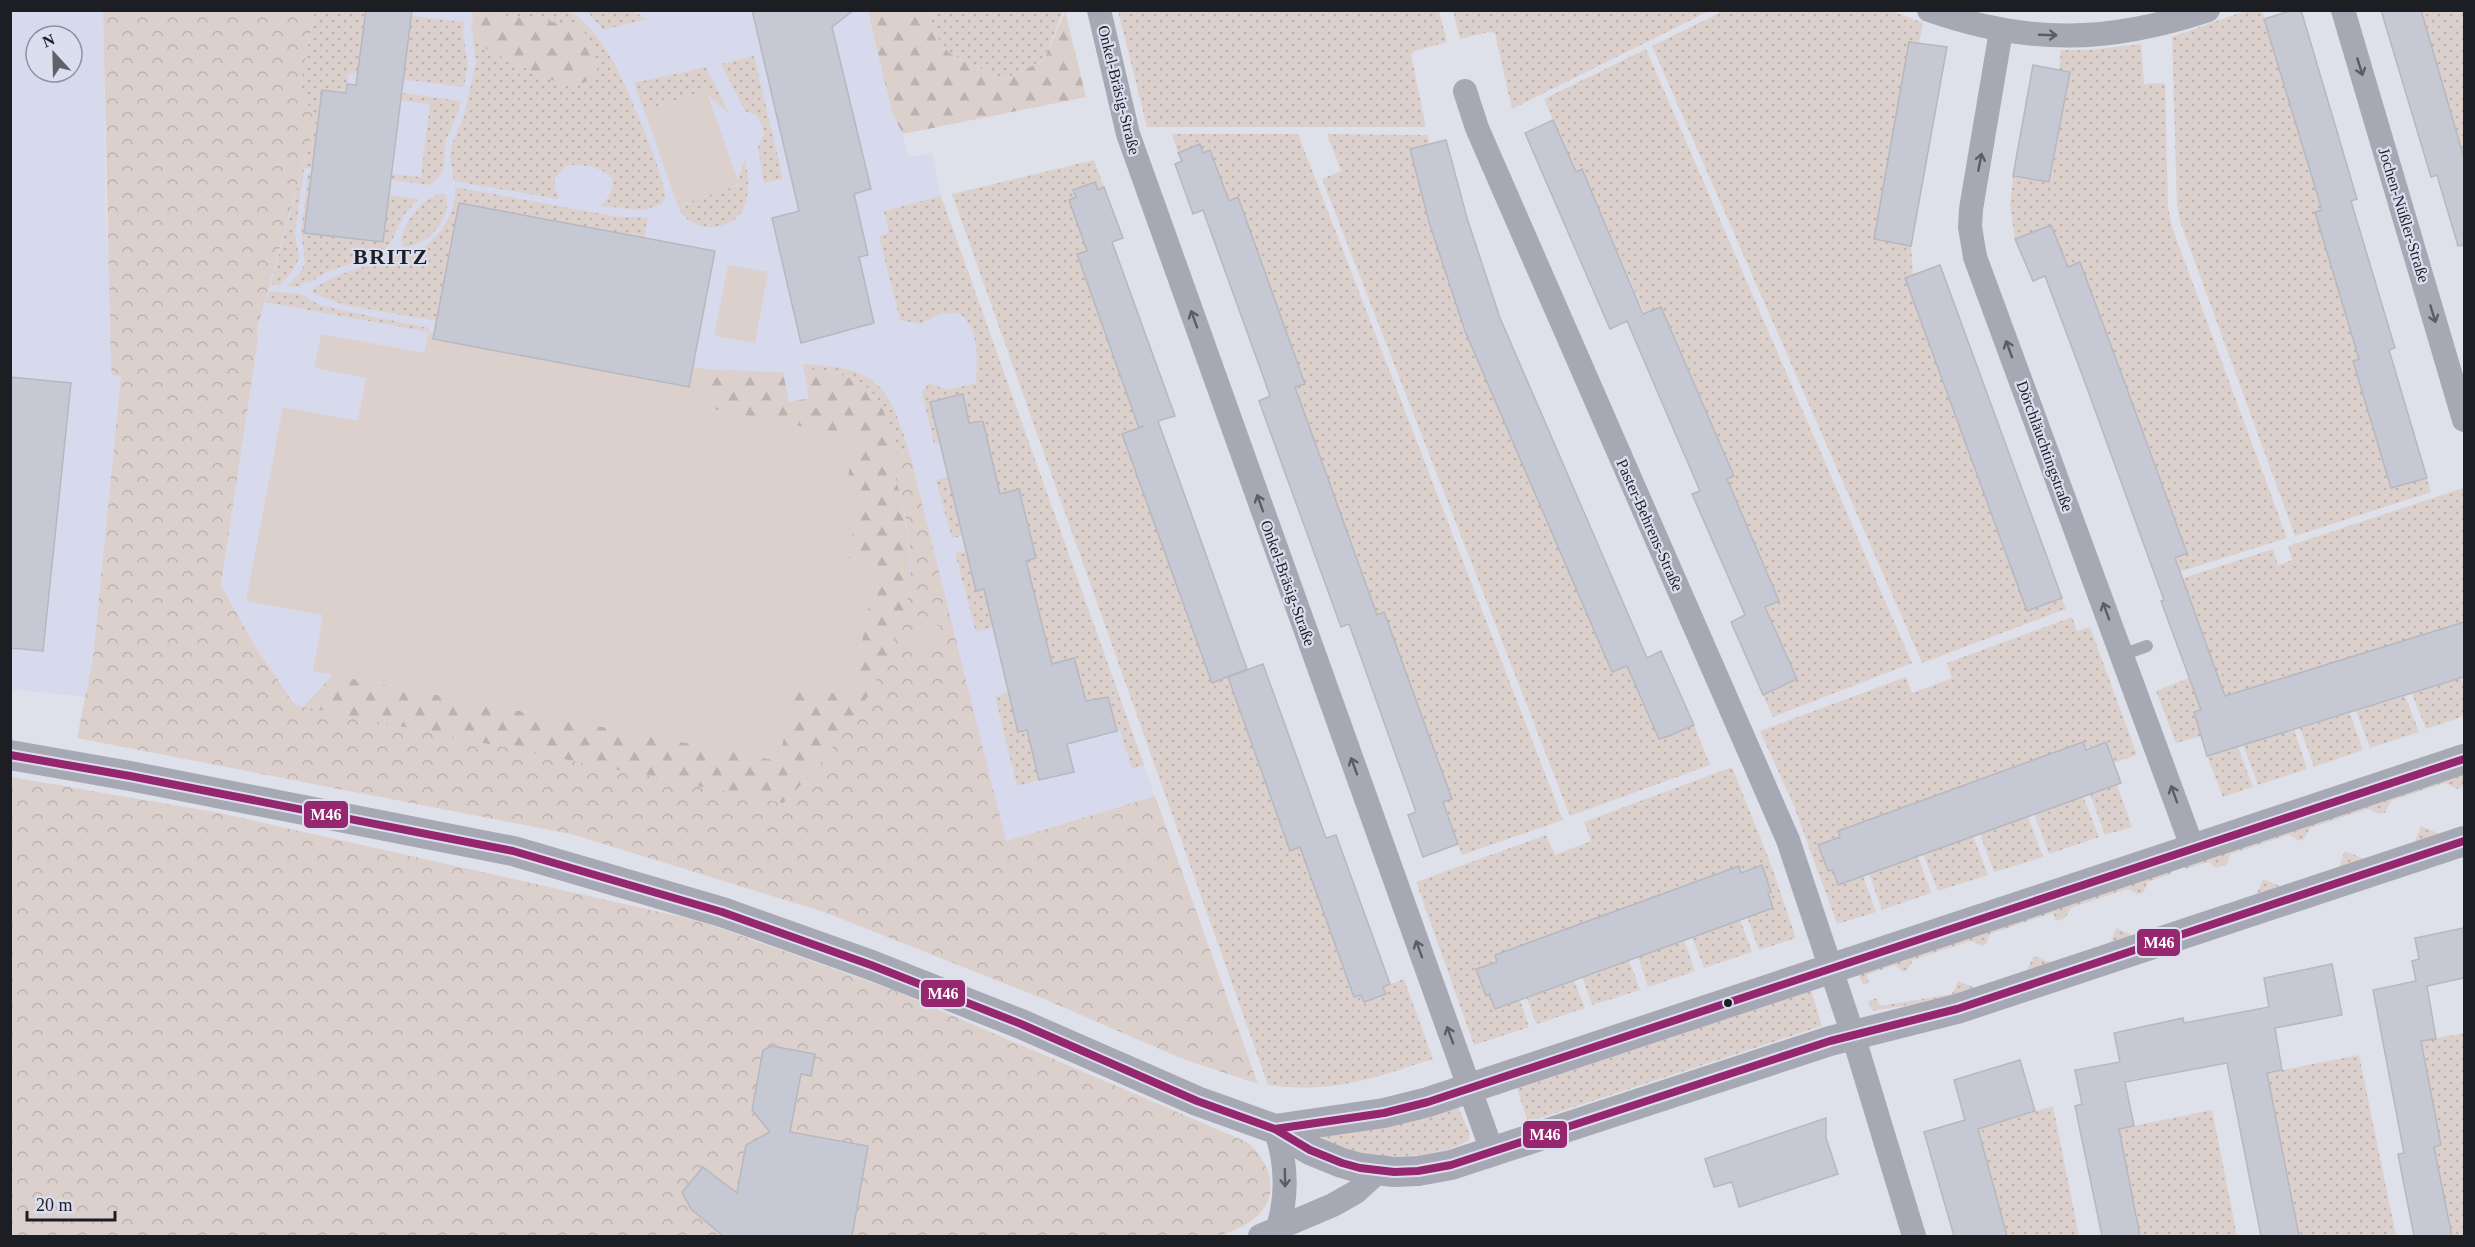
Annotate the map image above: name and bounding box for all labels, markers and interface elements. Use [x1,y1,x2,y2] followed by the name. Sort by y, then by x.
[24,24,84,84] north arrow
[1094,24,1143,157] street label: Onkel-Bräsig-Straße
[40,30,58,51] text: N
[2037,30,2057,41] one-way arrow
[2355,57,2366,76] one-way arrow
[2375,146,2433,284] street label: Jochen-Nüßler-Straße
[1975,152,1986,172] one-way arrow
[353,244,429,269] district label: BRITZ
[2428,304,2439,323] one-way arrow
[1188,310,1199,329] one-way arrow
[2003,341,2014,359] one-way arrow
[2013,378,2077,514] street label: Dörchläuchtingstraße
[1613,456,1687,594] street label: Paster-Behrens-Straße
[1253,494,1264,513] one-way arrow
[1256,518,1319,648] street label: Onkel-Bräsig-Straße
[2100,602,2111,621] one-way arrow
[1347,757,1358,776] one-way arrow
[2167,785,2178,804] one-way arrow
[303,800,349,829] line badge: M46
[310,806,342,823] text: M46
[2136,928,2181,957] line badge: M46
[2143,934,2175,951] text: M46
[1413,941,1424,959] one-way arrow
[920,979,966,1008] line badge: M46
[927,985,959,1002] text: M46
[1722,997,1734,1009] unlabelled marker
[1443,1026,1454,1045] one-way arrow
[1522,1120,1568,1149] line badge: M46
[1529,1126,1561,1143] text: M46
[1279,1168,1291,1188] one-way arrow
[27,1184,116,1222] scale bar
[36,1195,73,1215] text: 20 m

